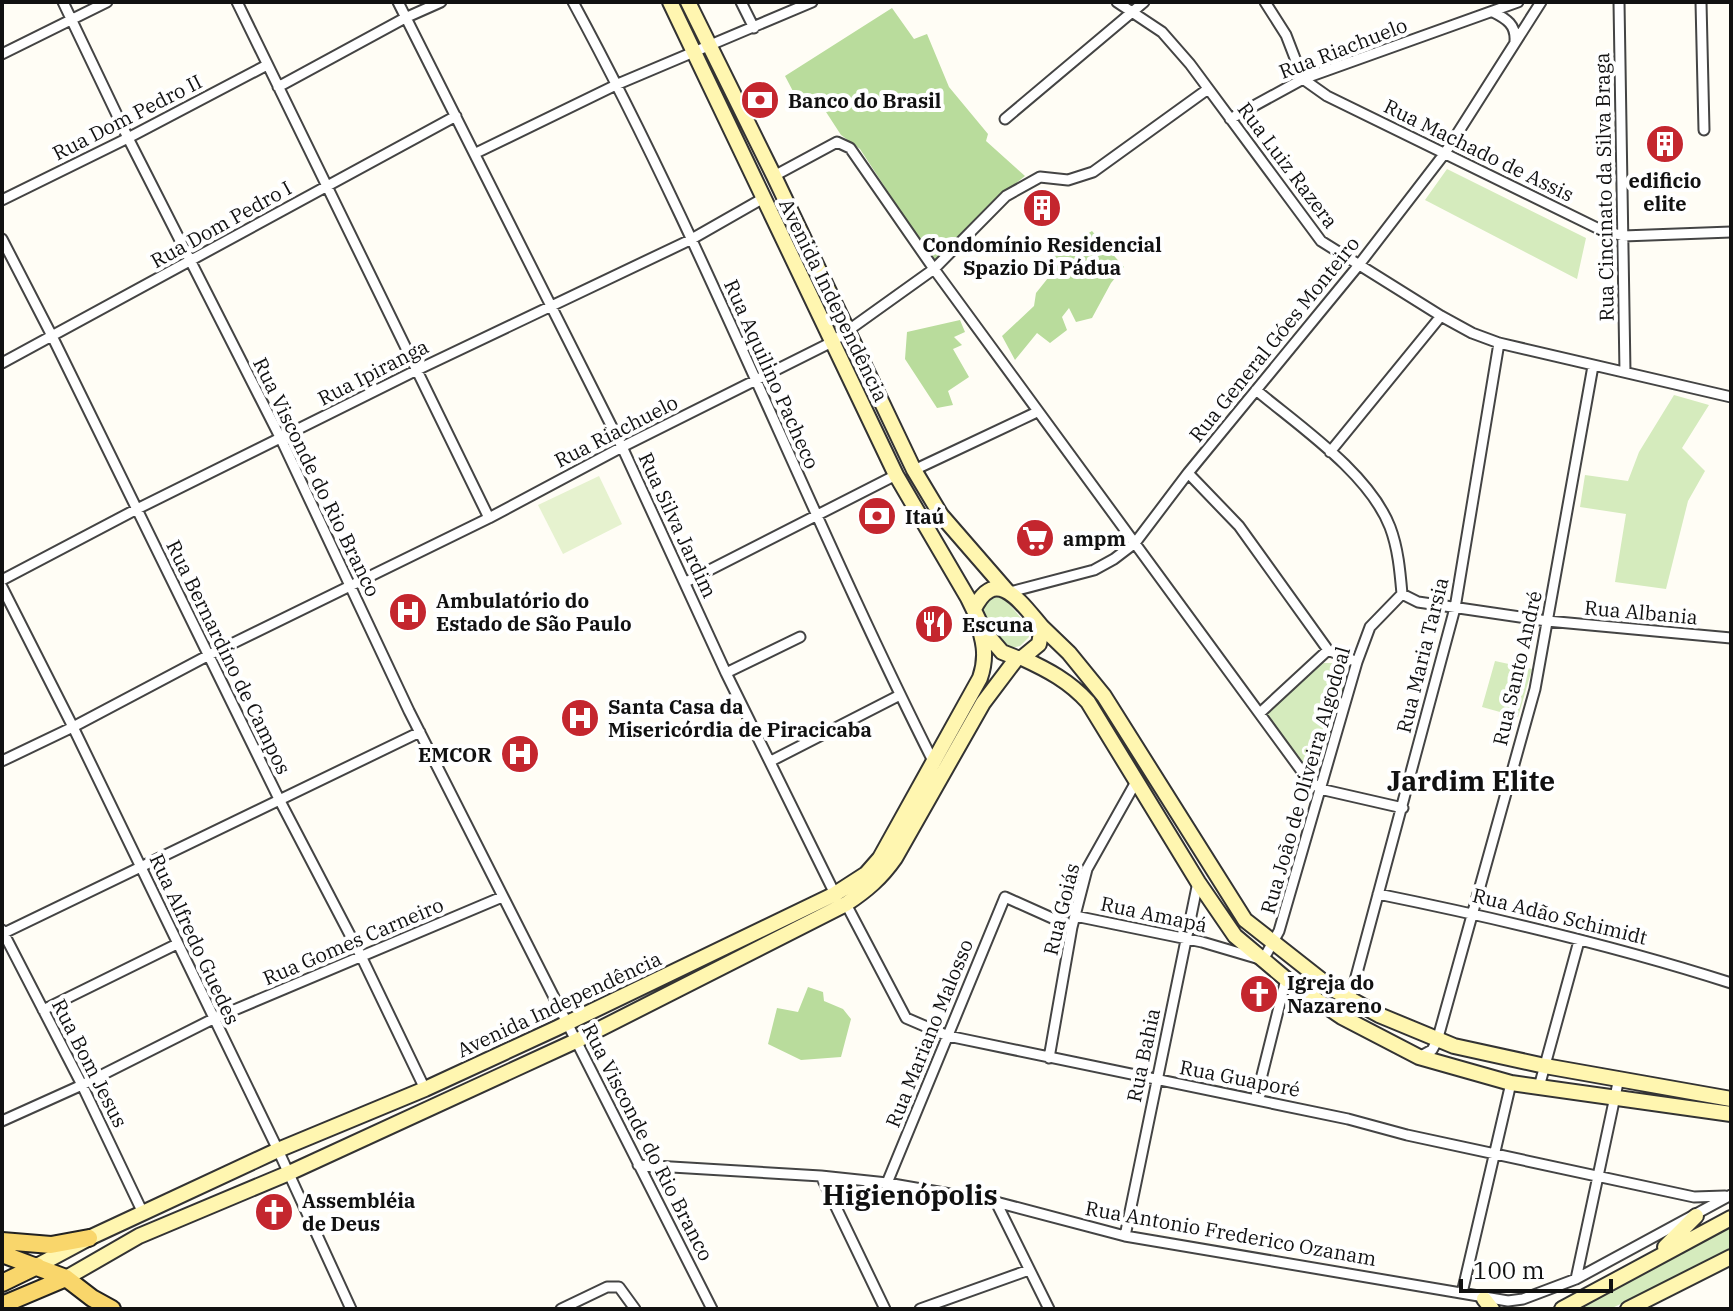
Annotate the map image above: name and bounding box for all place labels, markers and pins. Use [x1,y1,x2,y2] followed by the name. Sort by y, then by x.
[739,79,781,121] bank icon: Banco do Brasil
[788,87,941,114] place label: Banco do Brasil
[1644,123,1686,165] building icon: edificio elite
[1628,167,1702,217] place label: edificio elite
[1021,187,1063,229] building icon: Condomínio Residencial Spazio Di Pádua
[922,231,1162,281] place label: Condomínio Residencial Spazio Di Pádua
[856,495,898,537] bank icon: Itaú
[905,503,945,530] place label: Itaú
[1014,517,1056,559] supermarket icon: ampm
[1063,525,1126,552] place label: ampm
[436,587,632,637] place label: Ambulatório do Estado de São Paulo
[387,591,429,633] hospital icon: Ambulatório do Estado de São Paulo
[913,603,955,645] restaurant icon: Escuna
[962,611,1034,638] place label: Escuna
[608,693,872,743] place label: Santa Casa da Misericórdia de Piracicaba
[559,697,601,739] hospital icon: Santa Casa da Misericórdia de Piracicaba
[499,733,541,775] hospital icon: EMCOR
[418,741,492,768] place label: EMCOR
[1287,969,1382,1019] place label: Igreja do Nazareno
[1238,973,1280,1015] church icon: Igreja do Nazareno
[302,1187,415,1237] place label: Assembléia de Deus
[253,1191,295,1233] church icon: Assembléia de Deus

